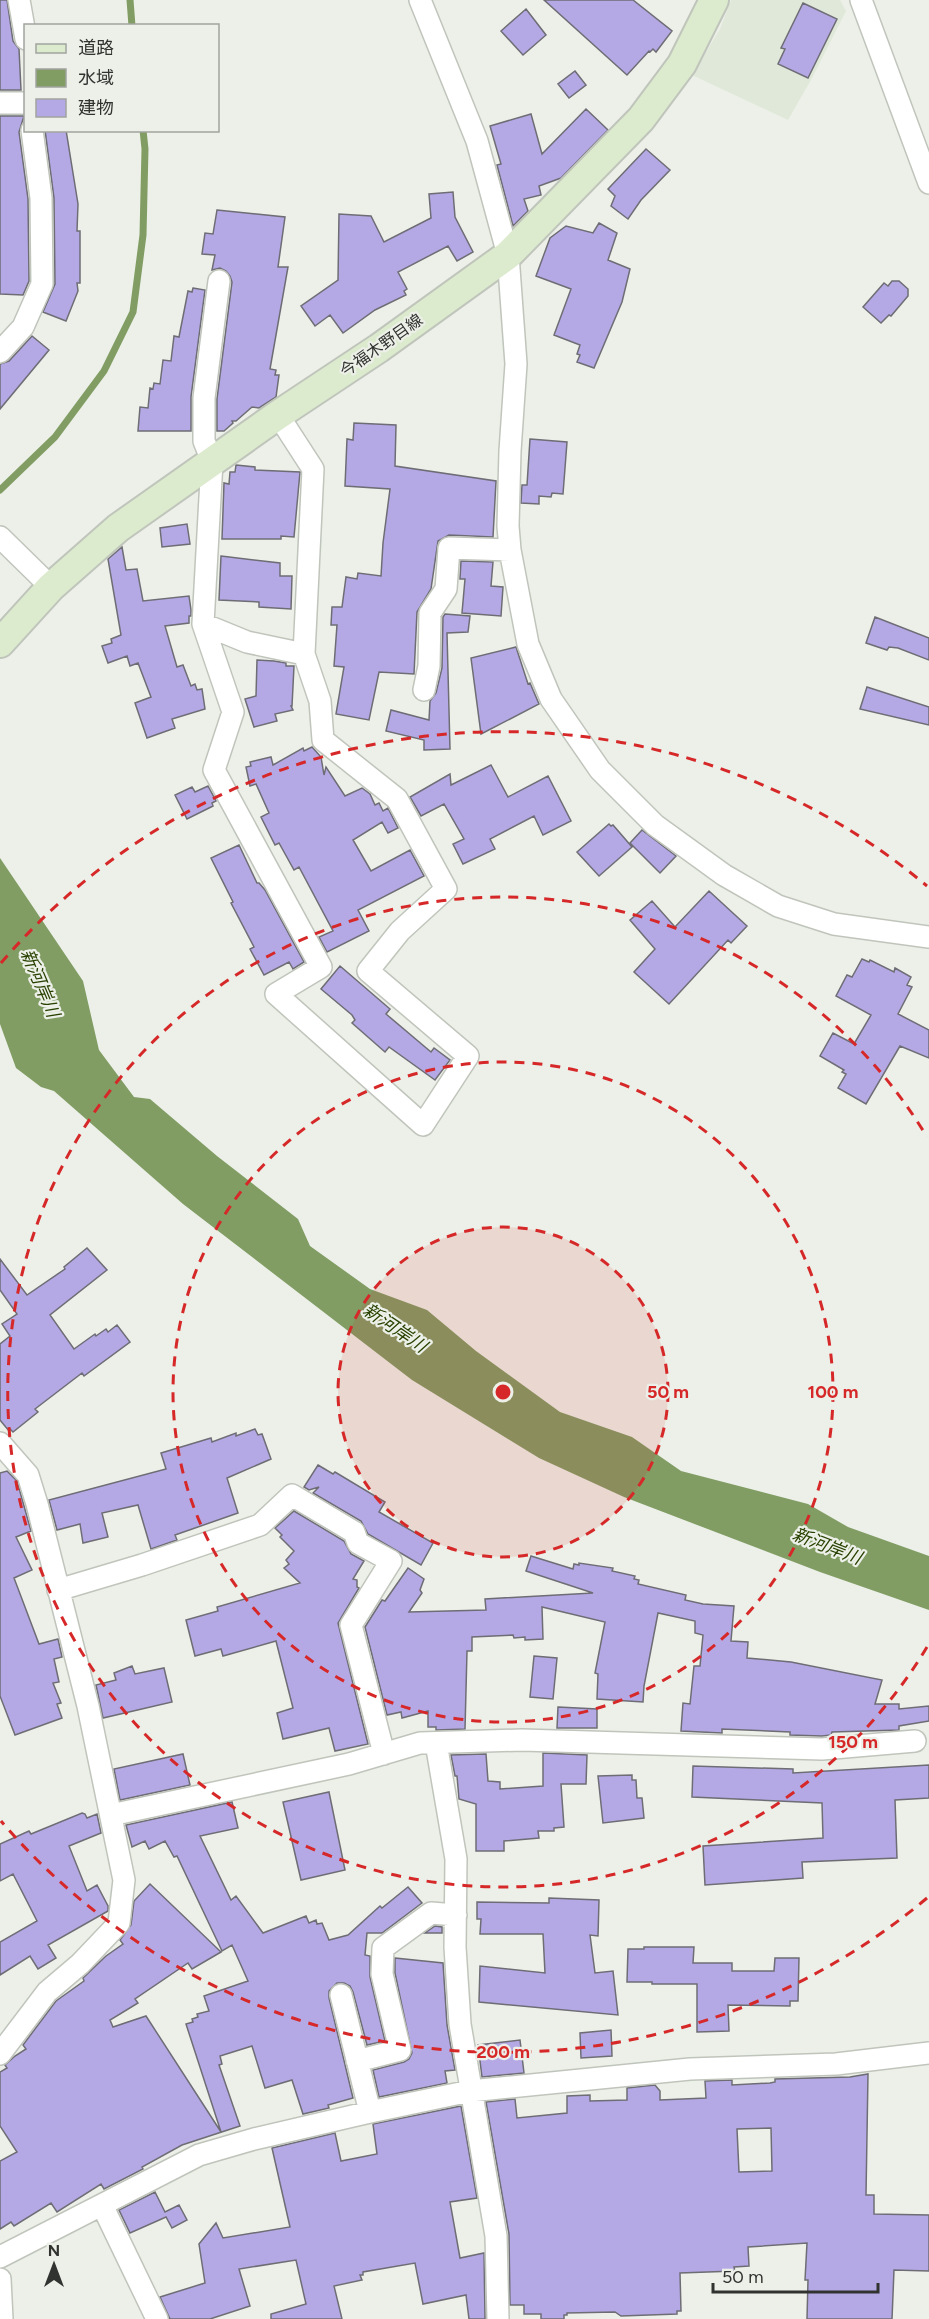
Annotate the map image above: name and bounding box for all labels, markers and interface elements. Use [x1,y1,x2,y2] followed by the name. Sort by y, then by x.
[24,24,219,132] legend
[78,37,114,59] text: 道路
[78,67,114,89] text: 水域
[78,97,114,119] text: 建物
[337,310,426,381] street label: 今福木野目線
[16,946,65,1022] water label: 新河岸川
[359,1299,433,1358] water label: 新河岸川
[647,1381,689,1403] text: 50 m
[808,1381,858,1403] text: 100 m
[493,1382,513,1402] centre of rings
[789,1523,866,1570] water label: 新河岸川
[828,1731,878,1753] text: 150 m
[476,2041,530,2063] text: 200 m
[24,2235,84,2295] north arrow
[48,2241,60,2260] text: N
[713,2256,878,2294] scale bar
[722,2266,764,2288] text: 50 m

